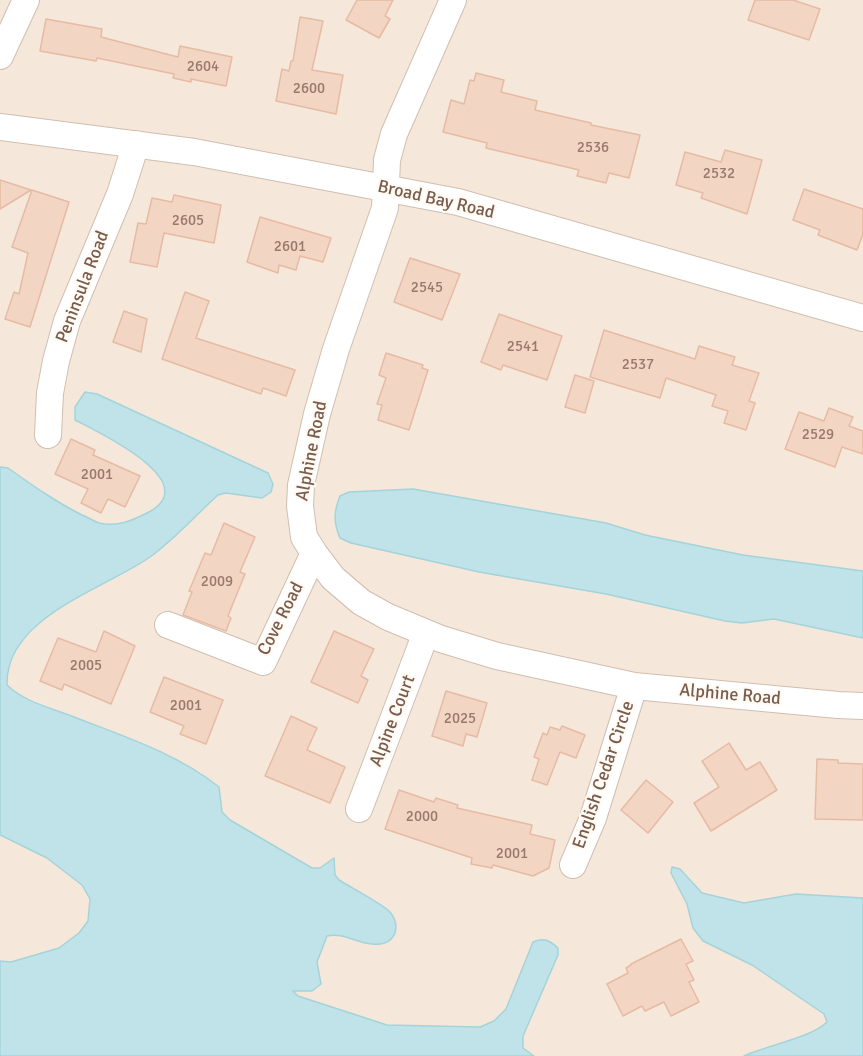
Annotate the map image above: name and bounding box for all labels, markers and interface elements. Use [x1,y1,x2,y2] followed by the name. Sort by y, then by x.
[187,58,219,76] house number: 2604
[293,80,325,98] house number: 2600
[577,139,609,157] house number: 2536
[703,165,735,183] house number: 2532
[375,176,497,224] street label: Broad Bay Road
[172,212,204,230] house number: 2605
[52,228,114,346] street label: Peninsula Road
[274,238,306,256] house number: 2601
[411,279,443,297] house number: 2545
[507,338,539,356] house number: 2541
[622,356,654,374] house number: 2537
[292,399,332,503] street label: Alphine Road
[802,426,834,444] house number: 2529
[81,466,113,484] house number: 2001
[201,573,233,591] house number: 2009
[253,579,309,659] street label: Cove Road
[70,657,102,675] house number: 2005
[366,672,420,770] street label: Alpine Court
[678,680,782,710] street label: Alphine Road
[170,697,202,715] house number: 2001
[569,698,639,852] street label: English Cedar Circle
[444,710,476,728] house number: 2025
[406,808,438,826] house number: 2000
[496,845,528,863] house number: 2001

